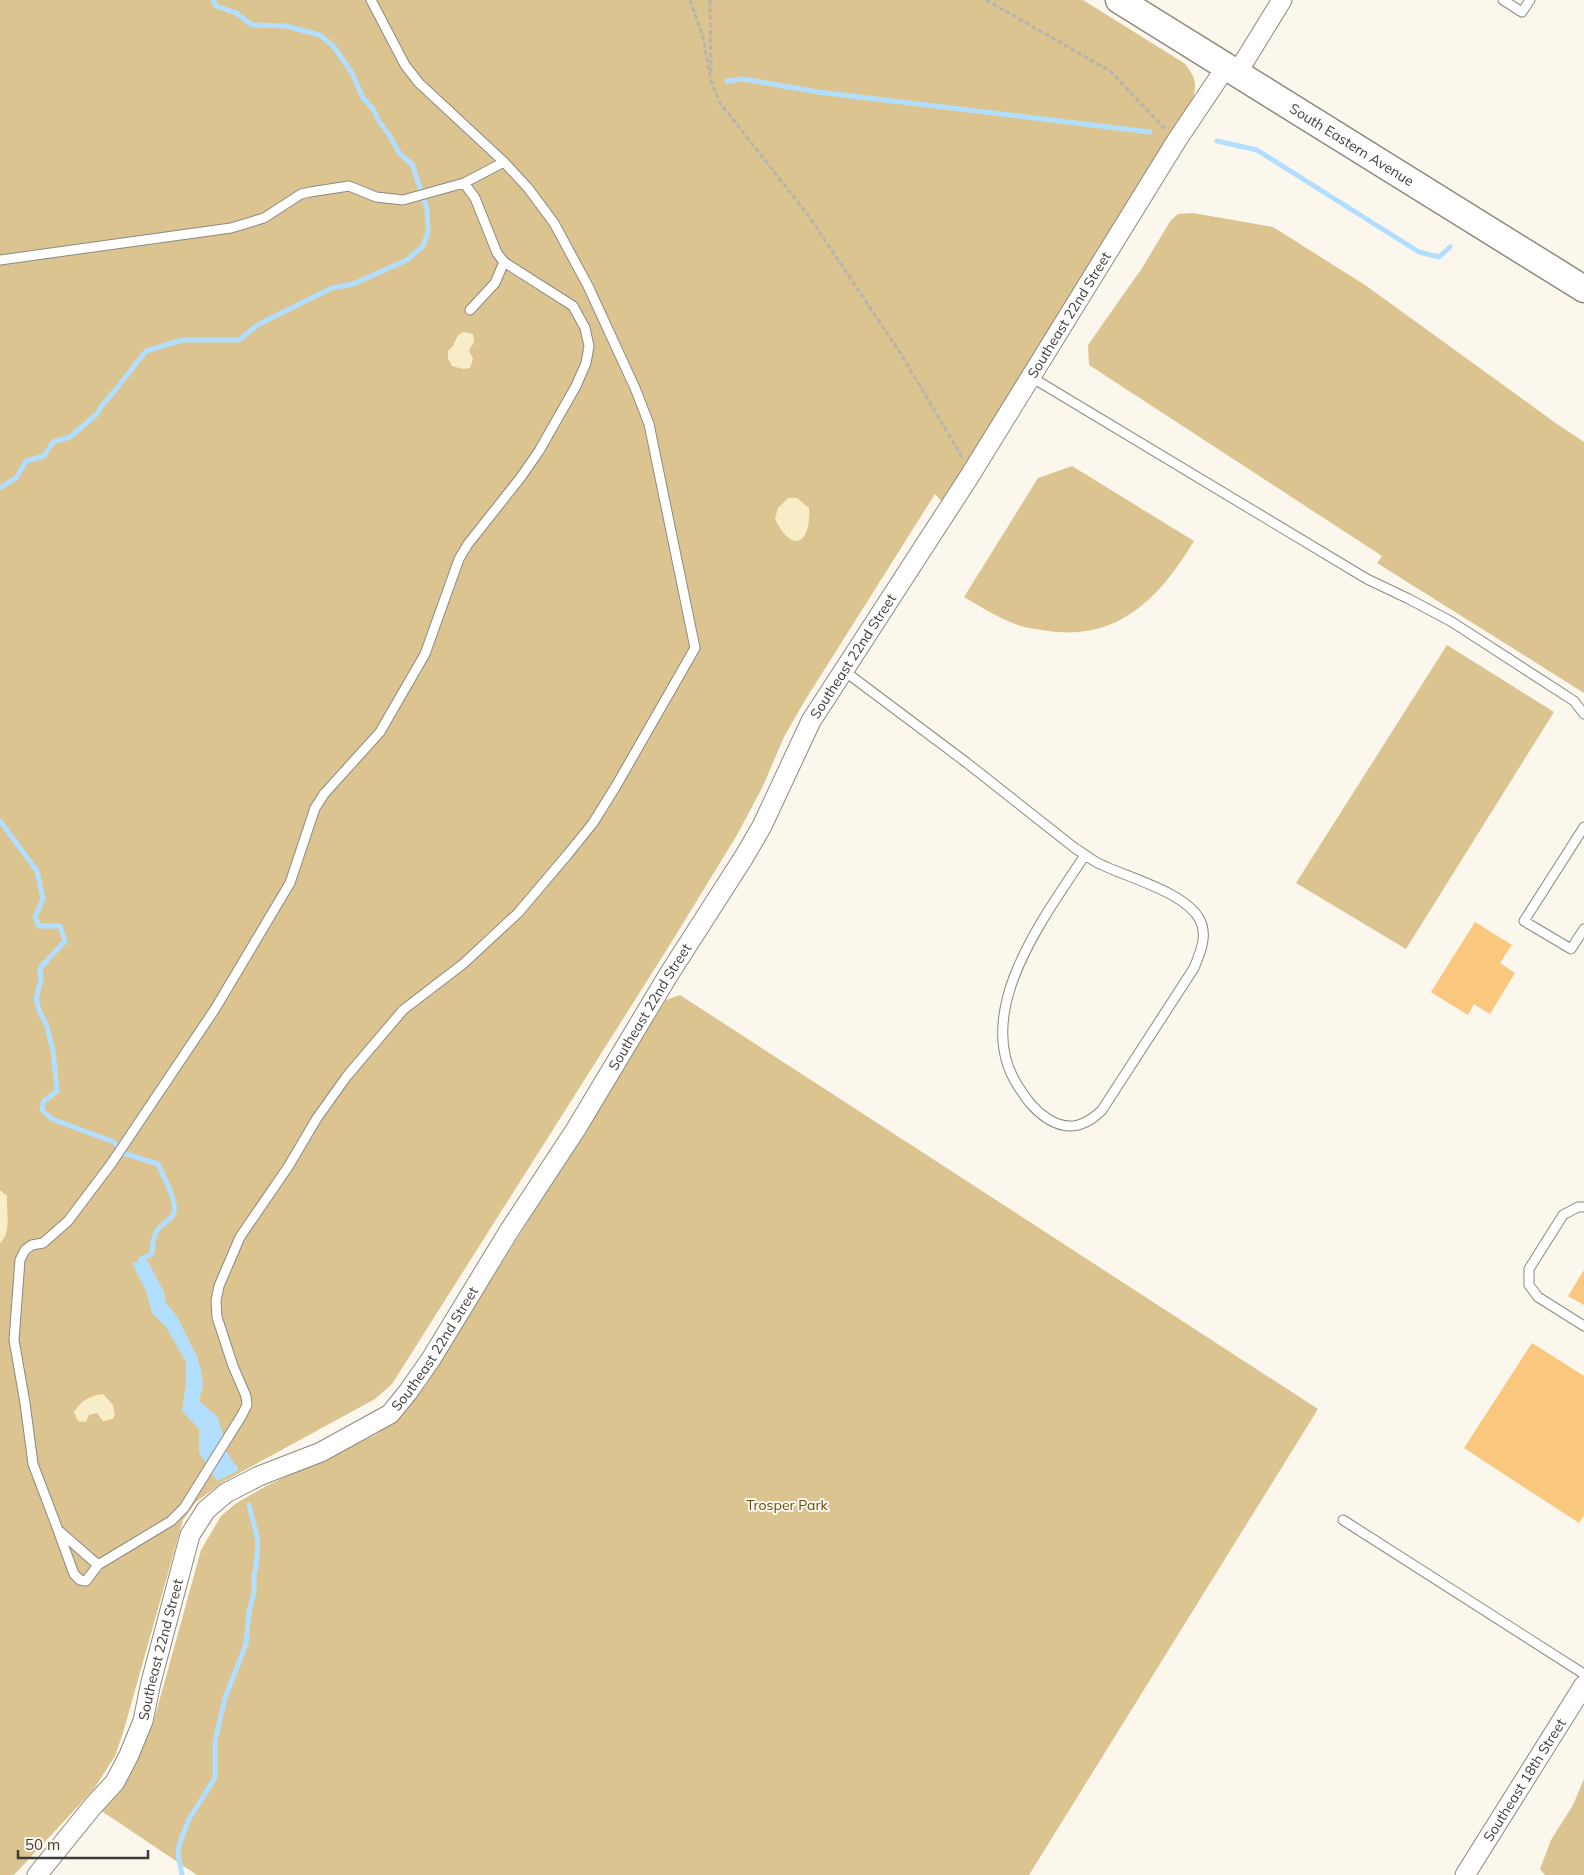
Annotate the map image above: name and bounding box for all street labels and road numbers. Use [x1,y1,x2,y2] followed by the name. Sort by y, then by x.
[1286,99,1417,190] street label: South Eastern Avenue
[1023,248,1115,381] street label: Southeast 22nd Street
[806,590,900,722] street label: Southeast 22nd Street
[604,940,695,1074] street label: Southeast 22nd Street
[387,1283,482,1415] street label: Southeast 22nd Street
[134,1577,187,1722] street label: Southeast 22nd Street
[1479,1715,1570,1845] street label: Southeast 18th Street

